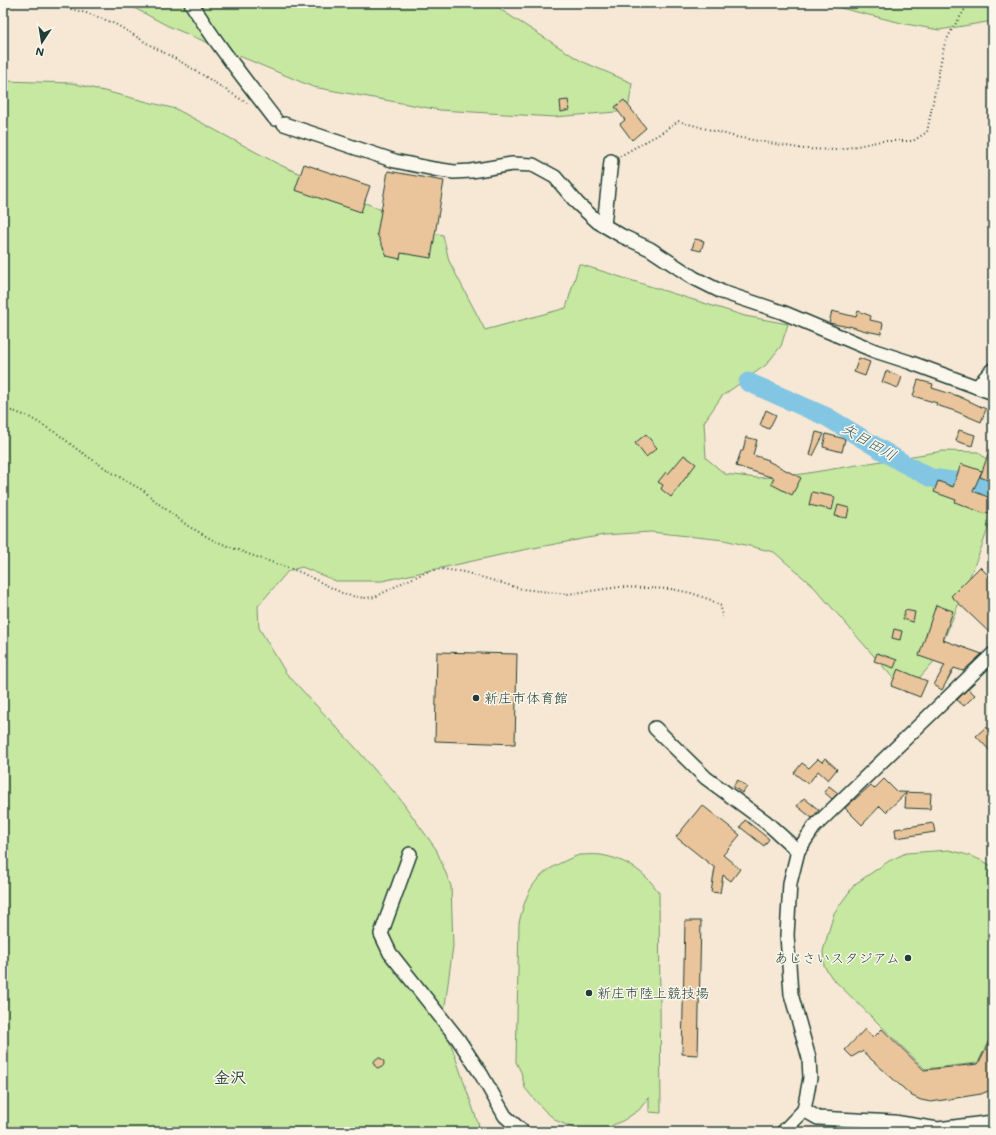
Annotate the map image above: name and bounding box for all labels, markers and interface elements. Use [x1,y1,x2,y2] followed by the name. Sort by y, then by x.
[22,22,62,62] north arrow
[34,44,45,60] text: N
[839,417,900,465] water label: 矢目田川
[484,688,568,707] place label: 新庄市体育館
[471,693,481,703] marker: 新庄市体育館
[774,948,900,967] place label: あじさいスタジアム
[903,953,913,963] marker: あじさいスタジアム
[597,983,709,1002] place label: 新庄市陸上競技場
[584,988,594,998] marker: 新庄市陸上競技場
[214,1066,246,1087] district label: 金沢

